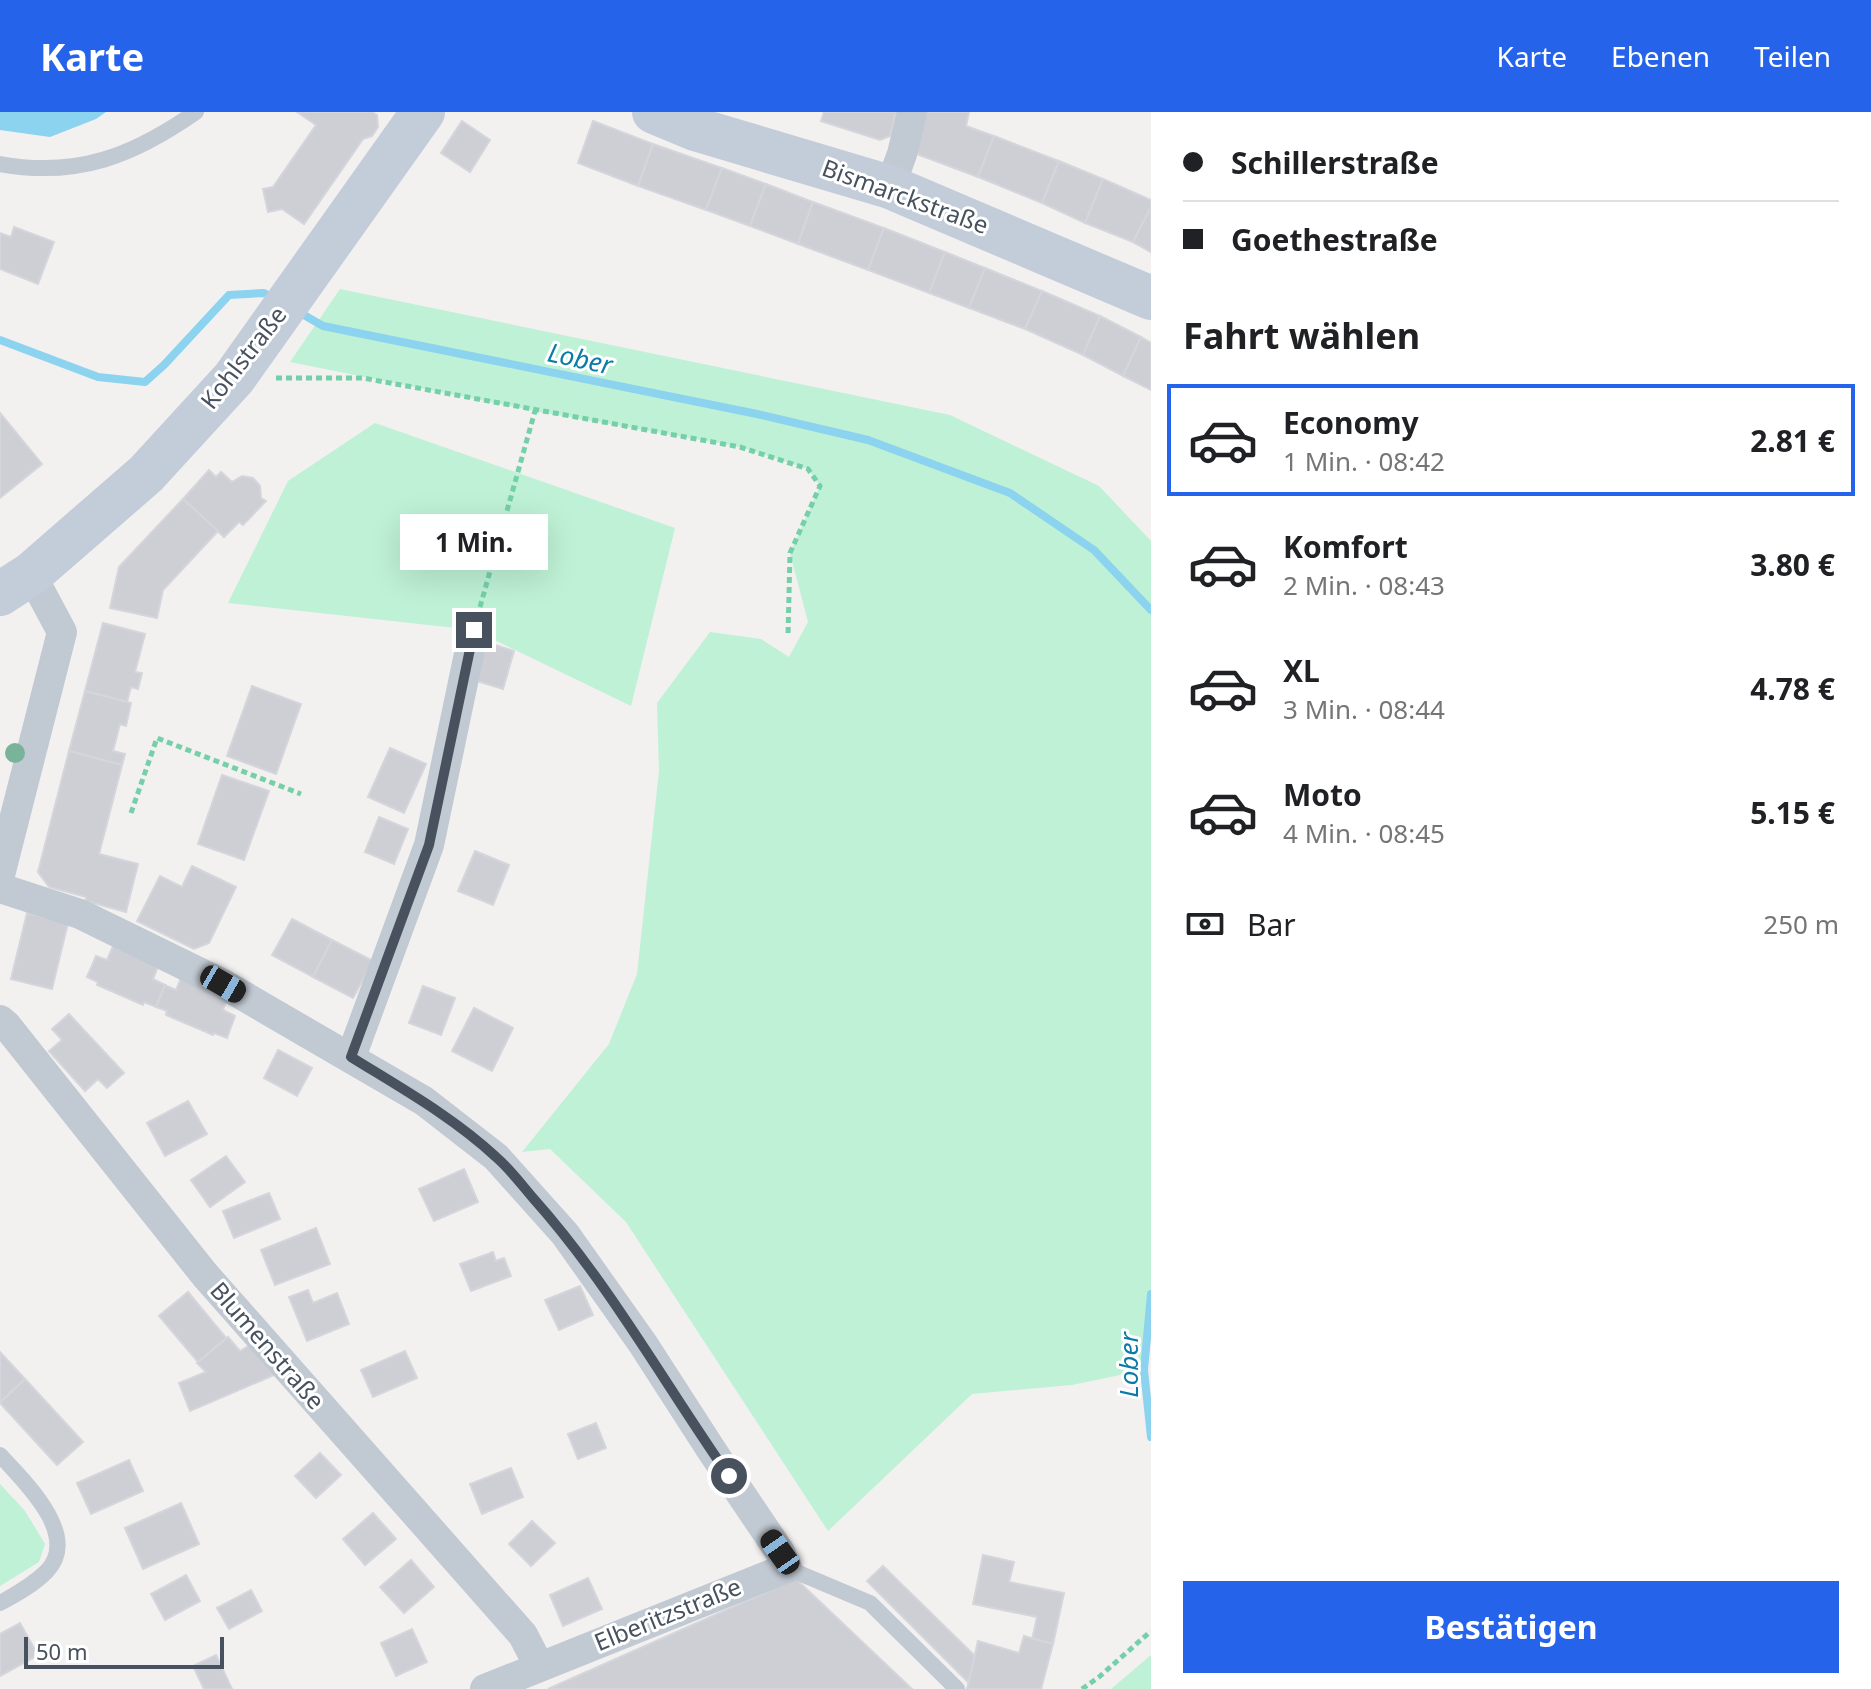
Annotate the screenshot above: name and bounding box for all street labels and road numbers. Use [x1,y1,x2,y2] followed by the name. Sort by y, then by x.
[818,150,993,241] street label: Bismarckstraße
[192,299,293,415] street label: Kohlstraße
[203,1274,333,1416] street label: Blumenstraße
[589,1569,746,1658] street label: Elberitzstraße

